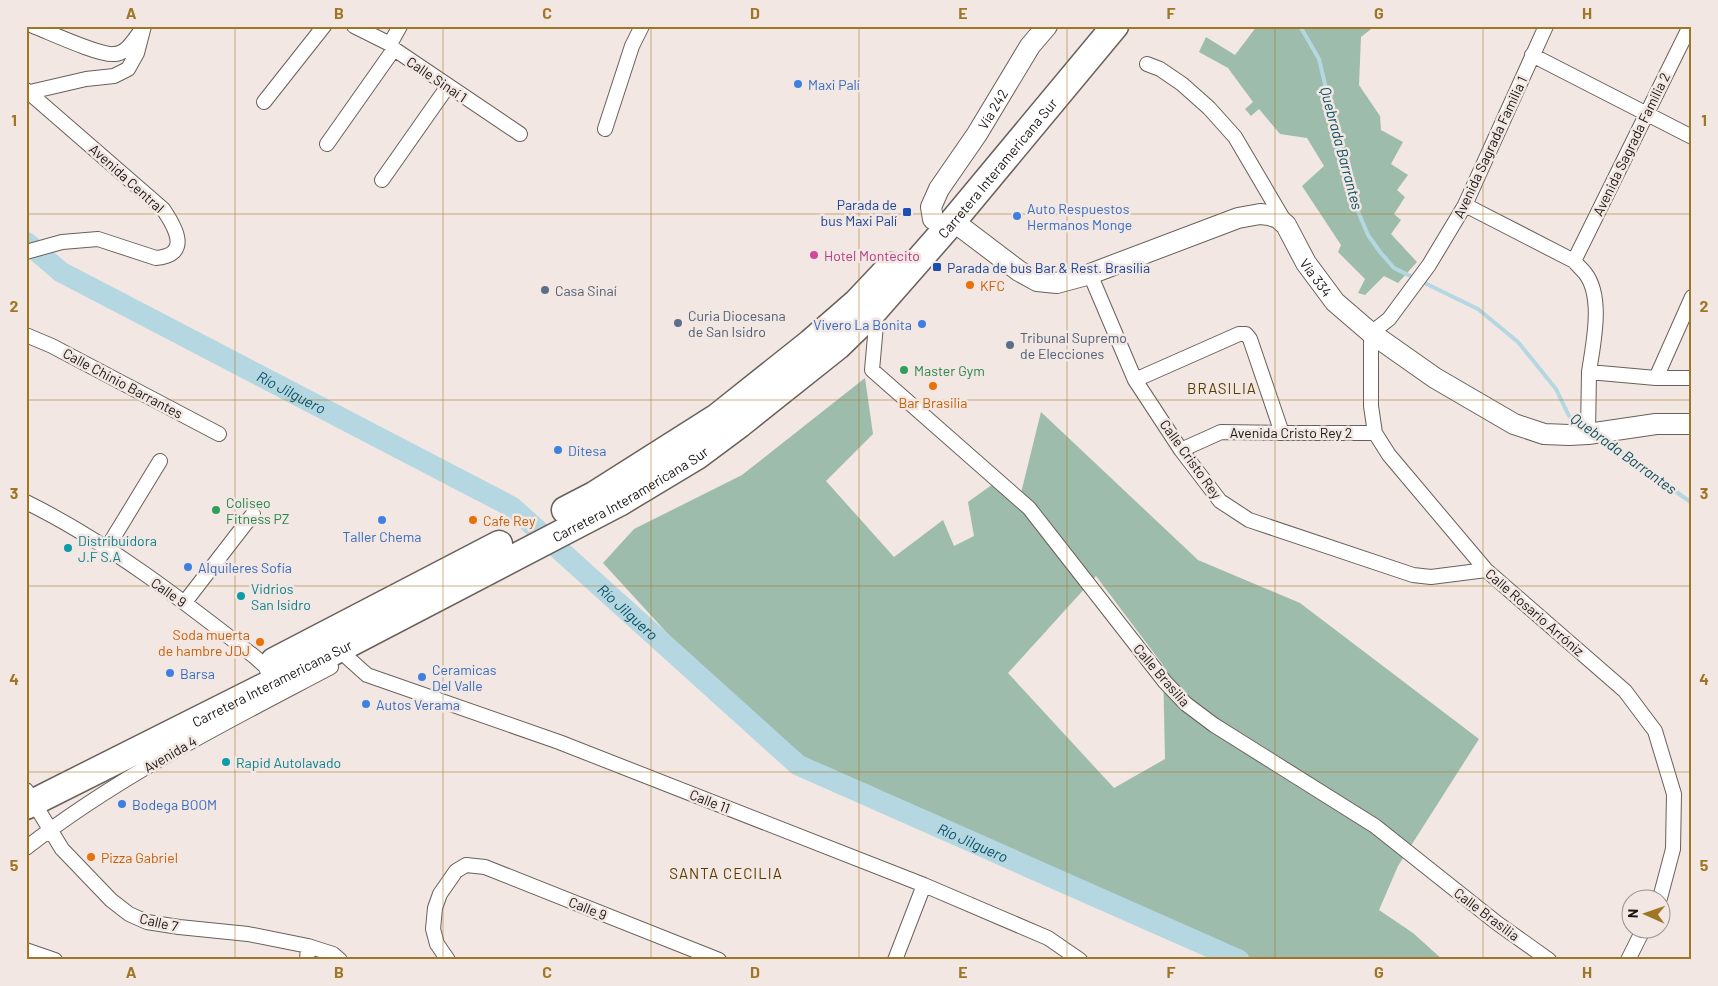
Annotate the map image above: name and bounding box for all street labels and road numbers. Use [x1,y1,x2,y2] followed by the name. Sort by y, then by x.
[403,53,471,105] street label: Calle Sinaí 1
[1589,70,1673,218] street label: Avenida Sagrada Familia 2
[1450,73,1530,221] street label: Avenida Sagrada Familia 1
[973,86,1011,132] street label: Vía 242
[934,94,1060,241] street label: Carretera Interamericana Sur
[86,140,168,216] street label: Avenida Central
[1297,255,1336,300] street label: Vía 334
[60,344,186,422] street label: Calle Chinio Barrantes
[1157,416,1226,502] street label: Calle Cristo Rey
[1230,424,1352,441] street label: Avenida Cristo Rey 2
[549,442,711,545] street label: Carretera Interamericana Sur
[1482,565,1588,659] street label: Calle Rosario Arróniz
[148,574,190,610] street label: Calle 9
[189,635,355,730] street label: Carretera Interamericana Sur
[1130,640,1194,710] street label: Calle Brasilia
[140,732,200,776] street label: Avenida 4
[687,786,733,816] street label: Calle 11
[1451,884,1523,944] street label: Calle Brasilia
[566,893,610,923] street label: Calle 9
[138,909,180,935] street label: Calle 7

